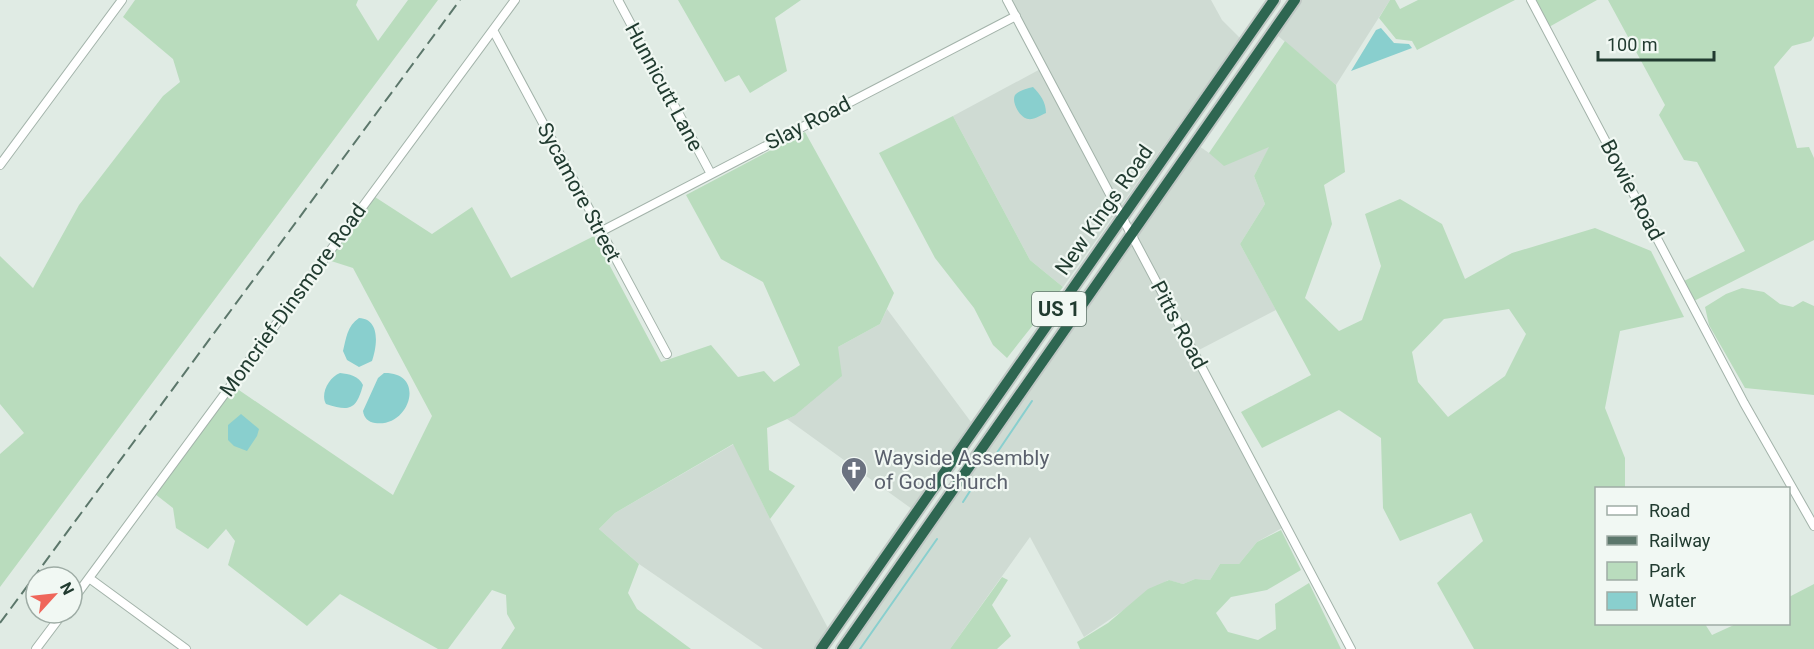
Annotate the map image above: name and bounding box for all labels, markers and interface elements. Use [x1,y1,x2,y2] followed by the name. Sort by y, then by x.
[620,19,708,155] street label: Hunnicutt Lane
[1598,24,1714,62] scale bar
[1607,34,1658,55] text: 100 m
[761,91,855,155] street label: Slay Road
[532,118,626,266] street label: Sycamore Street
[1595,136,1669,244] street label: Bowie Road
[1050,140,1158,280] street label: New Kings Road
[215,199,371,401] street label: Moncrief-Dinsmore Road
[1146,277,1212,373] street label: Pitts Road
[1032,292,1086,326] road number: US 1
[874,446,1049,494] place label: Wayside Assembly of God Church
[839,455,869,493] church icon: Wayside Assembly of God Church
[1595,487,1790,625] legend
[1649,500,1690,521] text: Road
[1649,530,1711,551] text: Railway
[1649,560,1686,581] text: Park
[24,565,84,625] north arrow
[56,579,78,598] text: N
[1649,590,1696,611] text: Water

